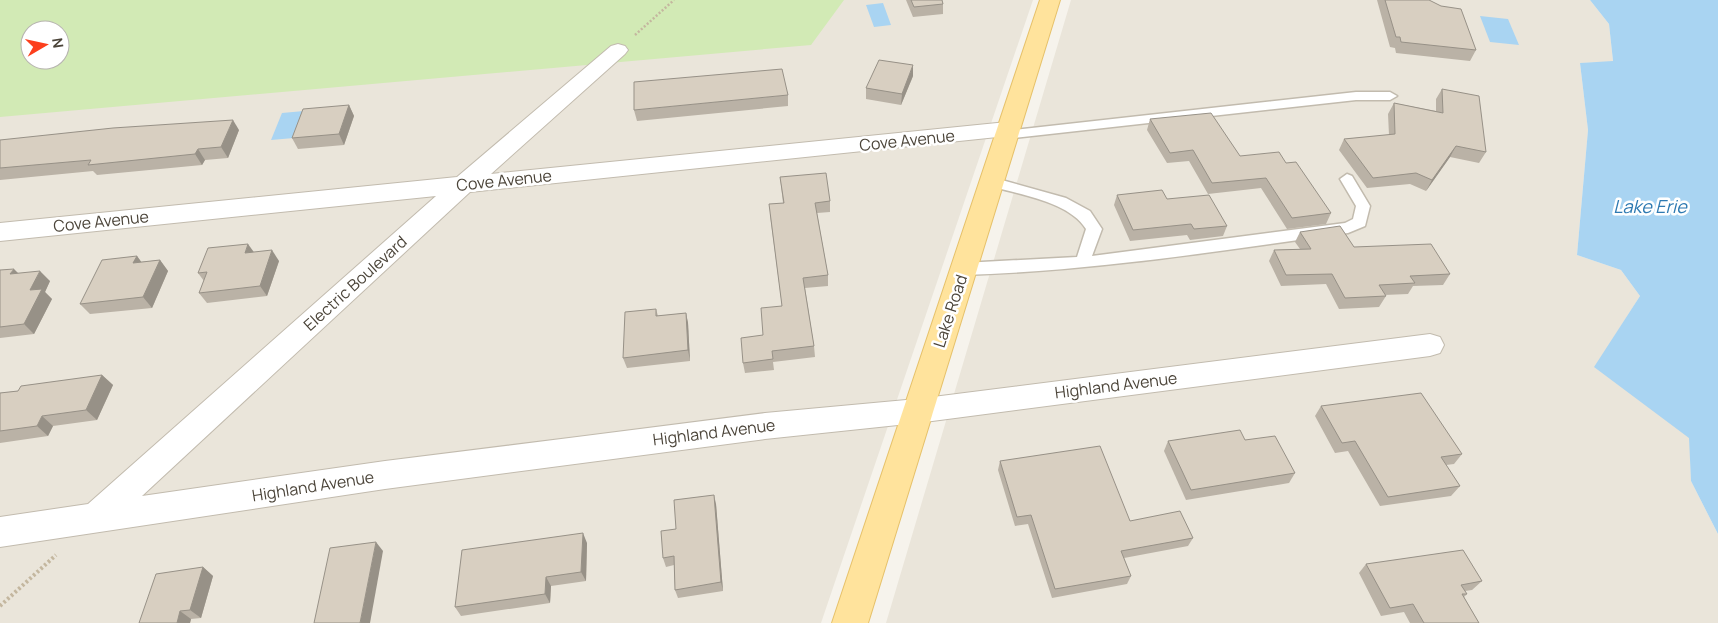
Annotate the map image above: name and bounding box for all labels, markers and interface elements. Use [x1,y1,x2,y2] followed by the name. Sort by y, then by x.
[20,20,70,70] north arrow
[48,36,69,49] text: N
[858,124,956,156] street label: Cove Avenue
[455,164,553,196] street label: Cove Avenue
[1613,194,1688,218] water label: Lake Erie
[52,205,150,237] street label: Cove Avenue
[299,231,411,335] street label: Electric Boulevard
[928,272,972,350] street label: Lake Road
[1054,367,1178,403] street label: Highland Avenue
[652,414,776,450] street label: Highland Avenue
[250,465,376,507] street label: Highland Avenue

